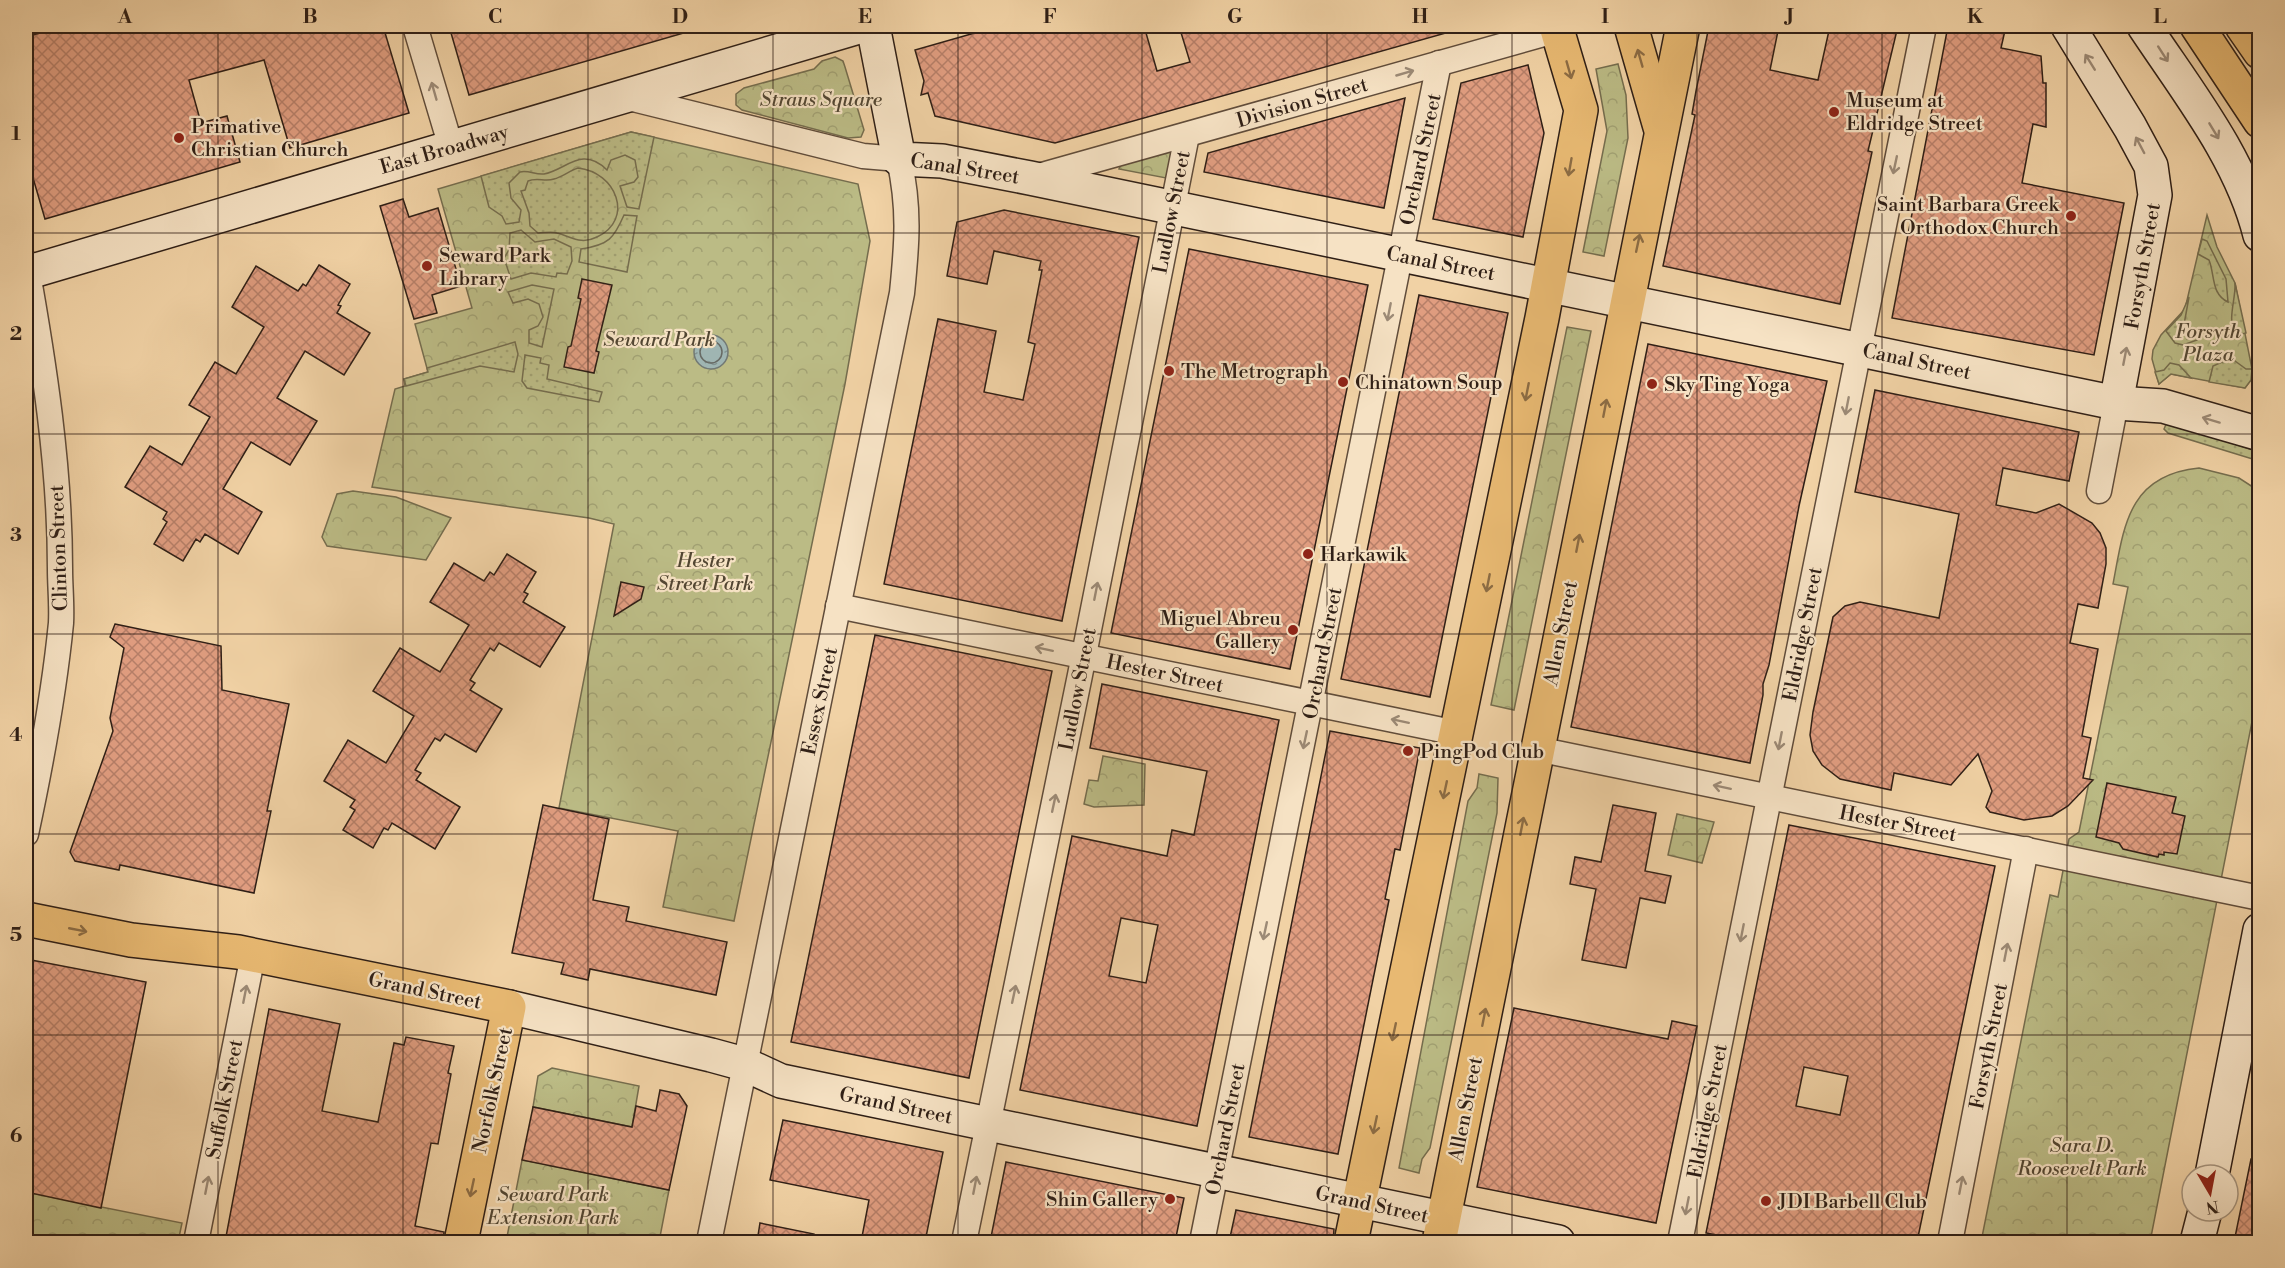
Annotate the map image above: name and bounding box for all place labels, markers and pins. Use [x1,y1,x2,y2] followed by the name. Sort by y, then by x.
[1846,89,1983,137] place label: Museum at Eldridge Street
[1827,105,1841,119] marker: Museum at Eldridge Street
[191,115,348,163] place label: Primative Christian Church
[172,131,186,145] marker: Primative Christian Church
[1877,193,2061,241] place label: Saint Barbara Greek Orthodox Church
[2064,209,2078,223] marker: Saint Barbara Greek Orthodox Church
[439,244,552,292] place label: Seward Park Library
[420,259,434,273] marker: Seward Park Library
[1181,360,1328,385] place label: The Metrograph
[1162,364,1176,378] marker: The Metrograph
[1355,371,1503,396] place label: Chinatown Soup
[1664,373,1791,398] place label: Sky Ting Yoga
[1336,375,1350,389] marker: Chinatown Soup
[1645,377,1659,391] marker: Sky Ting Yoga
[1320,543,1408,568] place label: Harkawik
[1301,547,1315,561] marker: Harkawik
[1160,607,1282,655] place label: Miguel Abreu Gallery
[1286,623,1300,637] marker: Miguel Abreu Gallery
[1420,740,1544,765] place label: PingPod Club
[1401,744,1415,758] marker: PingPod Club
[1046,1188,1158,1213] place label: Shin Gallery
[1777,1190,1927,1215] place label: JDI Barbell Club
[1163,1192,1177,1206] marker: Shin Gallery
[1759,1194,1773,1208] marker: JDI Barbell Club

